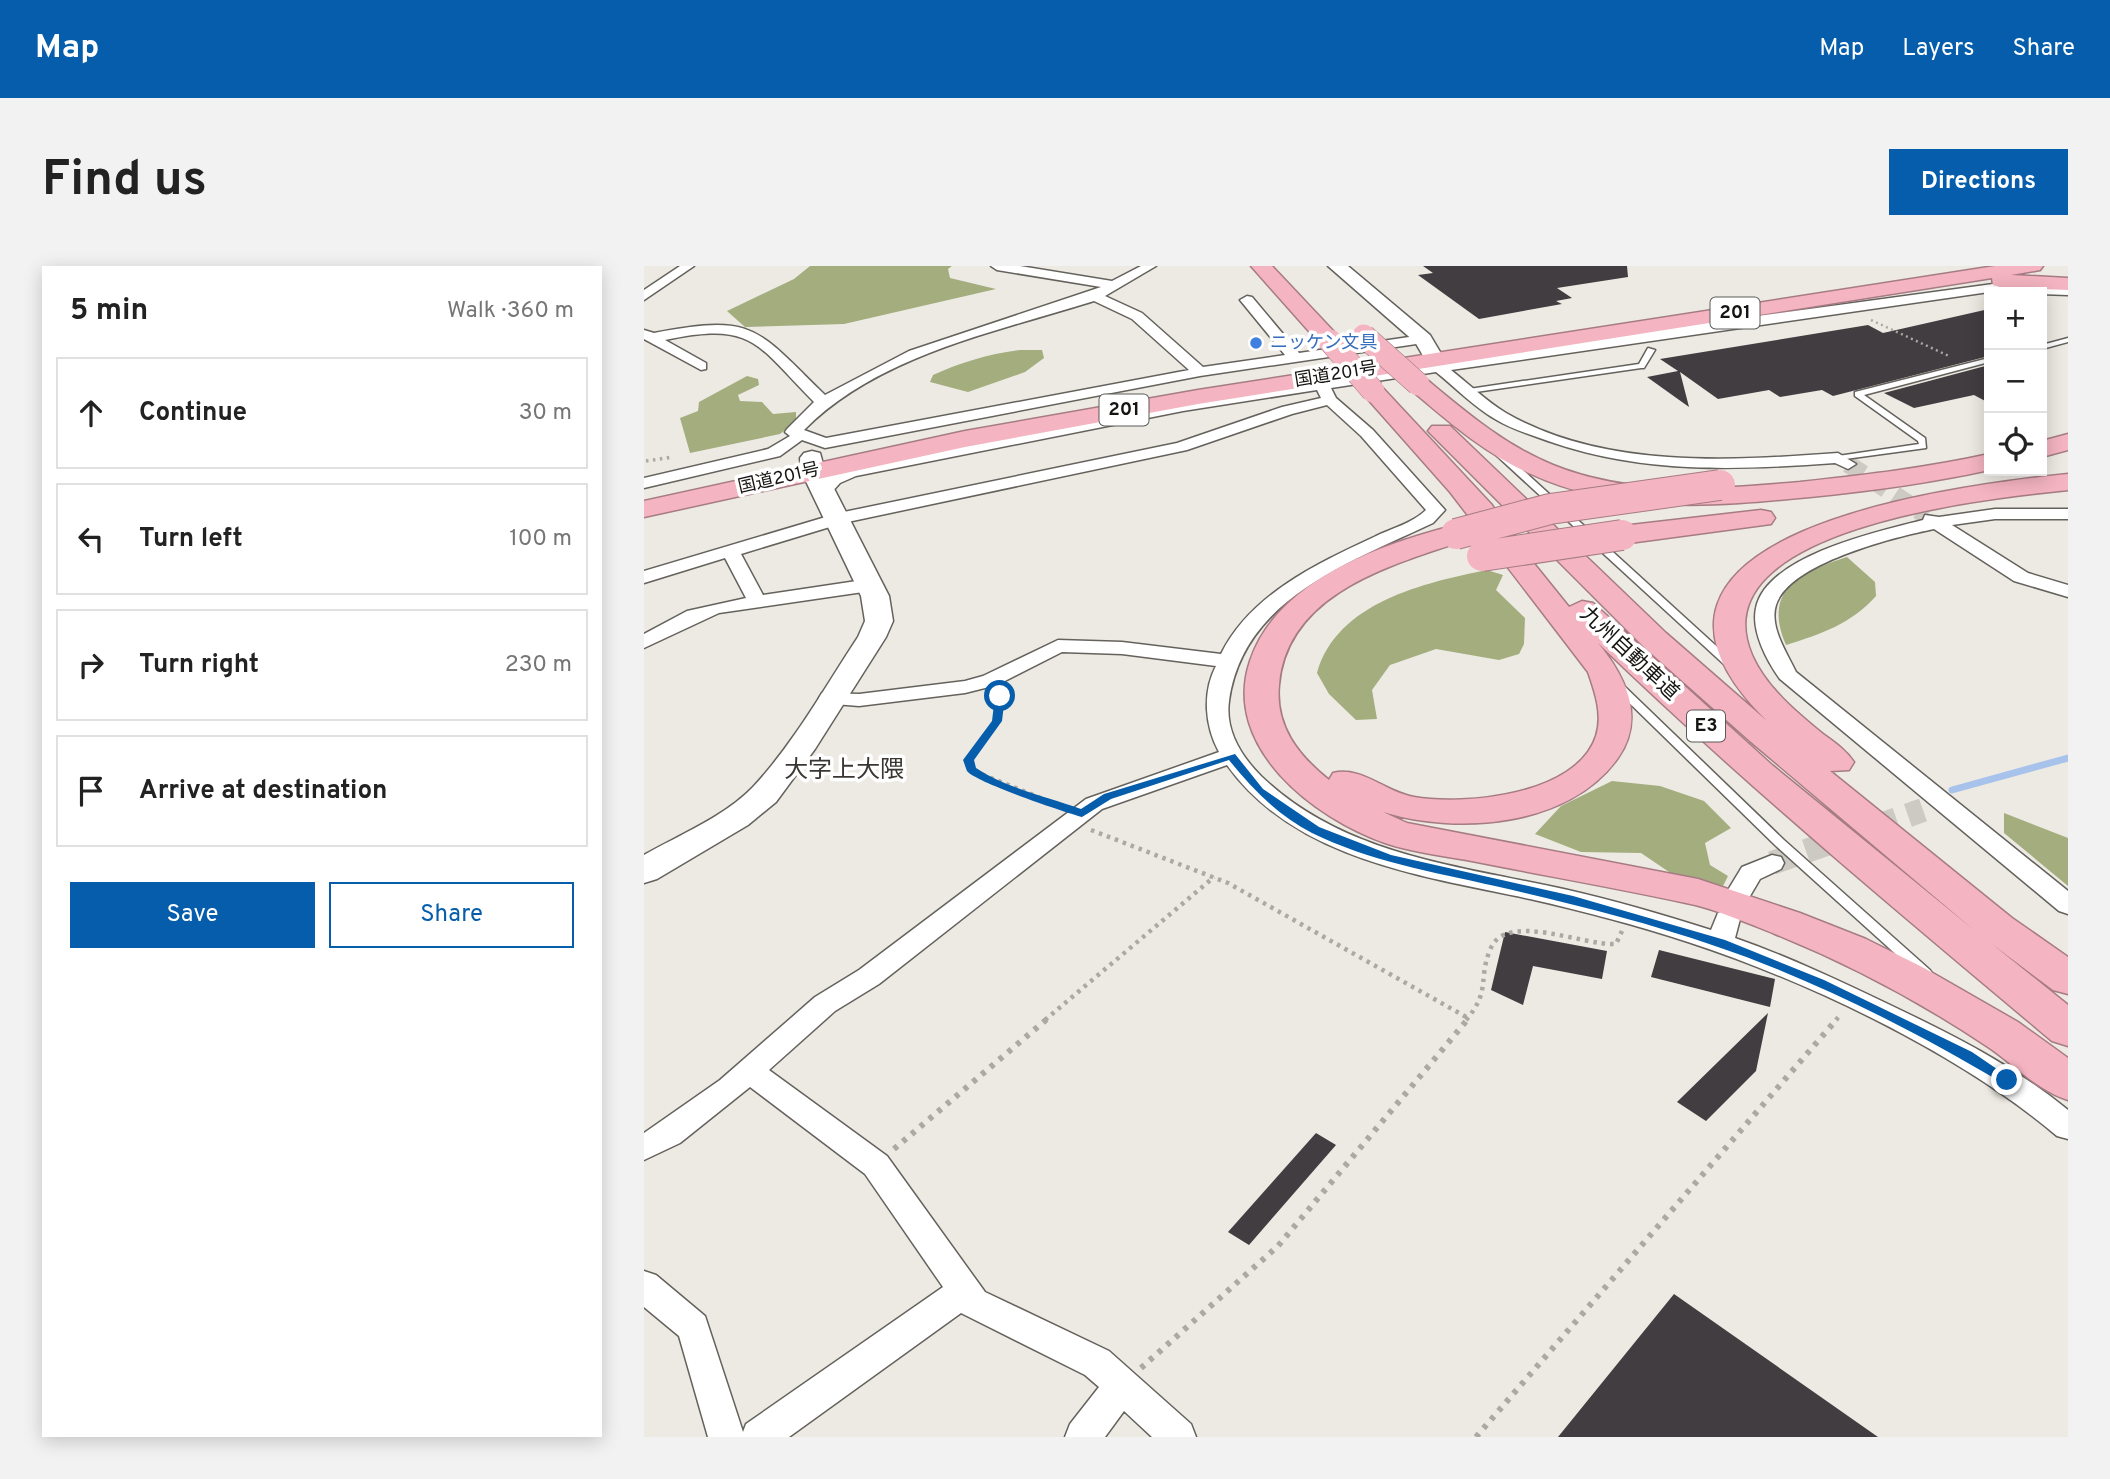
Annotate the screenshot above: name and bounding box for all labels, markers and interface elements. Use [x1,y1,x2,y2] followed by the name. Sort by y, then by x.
[35,28,99,70] text: Map
[1819,34,1864,64] text: Map
[1902,34,1974,64] text: Layers
[2012,34,2075,64] text: Share
[1889,149,2068,215] button: Directions
[42,151,207,213] text: Find us
[1984,287,2047,476] map controls
[1984,287,2047,350] button: +
[70,293,148,330] text: 5 min
[447,297,574,326] text: Walk · 360 m
[1710,298,1760,328] road number: 201
[1270,332,1377,355] place label: ニッケン文具
[1248,335,1264,351] marker: ニッケン文具
[1984,350,2047,413] button: −
[1293,357,1379,393] street label: 国道201号
[72,394,110,432] icon: ahead
[1100,394,1148,426] road number: 201
[139,397,247,430] text: Continue
[519,399,572,428] text: 30 m
[1984,413,2047,476] button: locate
[736,458,822,500] street label: 国道201号
[72,520,110,558] icon: left
[139,523,243,556] text: Turn left
[509,525,572,554] text: 100 m
[1574,601,1684,707] street label: 九州自動車道
[72,646,110,684] icon: right
[139,649,259,682] text: Turn right
[505,651,572,680] text: 230 m
[984,680,1015,711] route start
[1687,710,1725,741] road number: E3
[784,756,904,786] district label: 大字上大隈
[72,772,110,810] icon: arrive
[139,775,387,808] text: Arrive at destination
[70,882,315,948] button: Save
[329,882,574,948] button: Share
[1991,1064,2022,1095] route end

